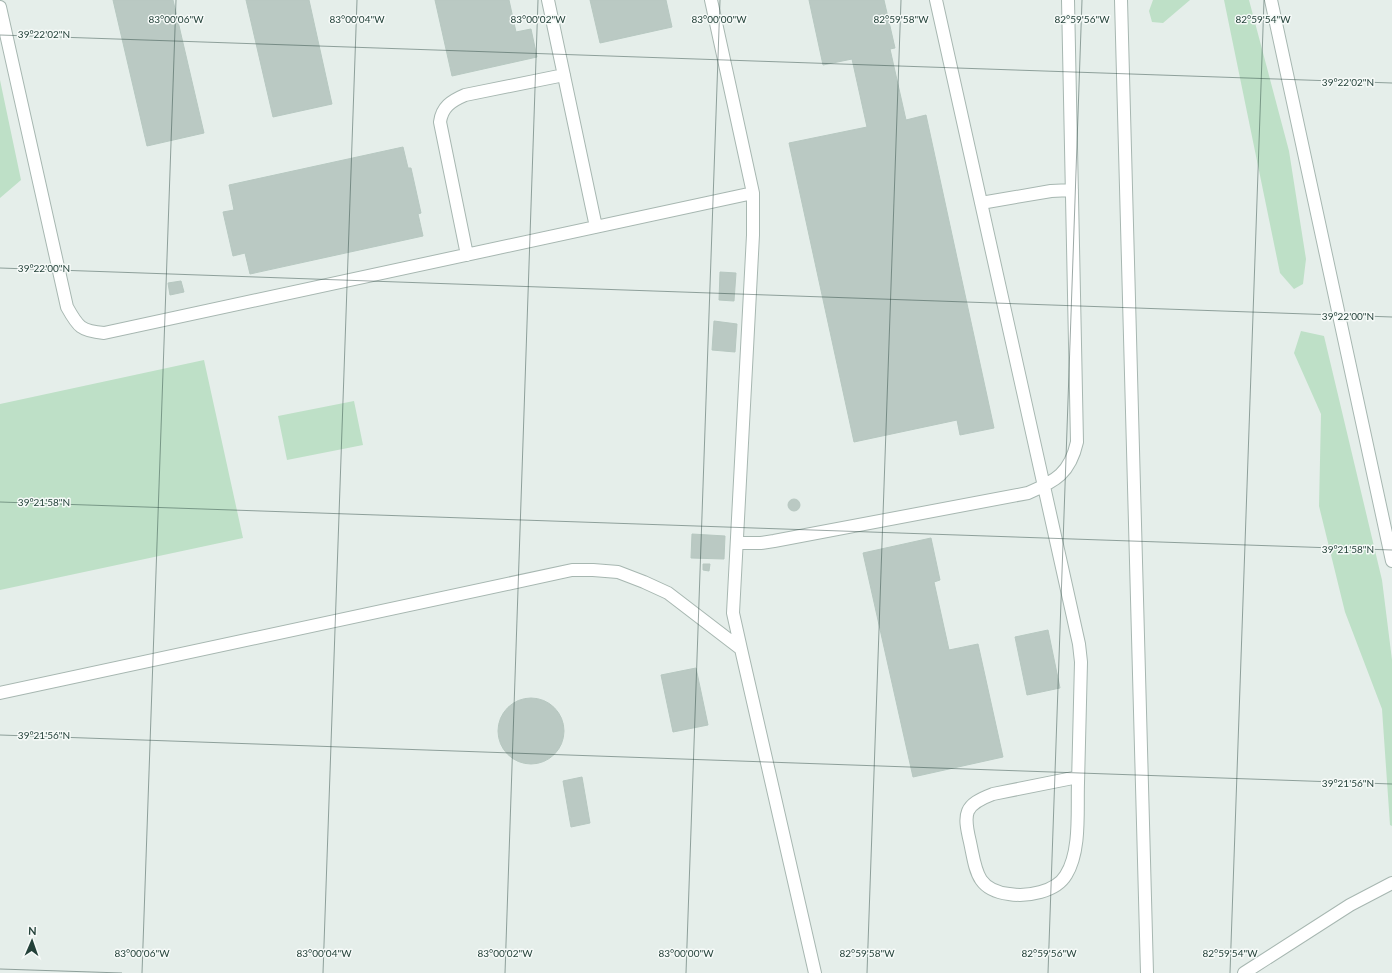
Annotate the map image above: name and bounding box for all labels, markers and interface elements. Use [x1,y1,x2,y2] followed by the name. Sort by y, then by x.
[148,13,204,25] text: 83°00'06"W
[329,13,385,25] text: 83°00'04"W
[510,13,566,25] text: 83°00'02"W
[691,13,747,25] text: 83°00'00"W
[873,13,929,25] text: 82°59'58"W
[1054,13,1110,25] text: 82°59'56"W
[1235,13,1291,25] text: 82°59'54"W
[18,28,70,40] text: 39°22'02"N
[1322,76,1374,88] text: 39°22'02"N
[18,262,70,274] text: 39°22'00"N
[1322,310,1374,322] text: 39°22'00"N
[18,496,70,508] text: 39°21'58"N
[1322,543,1374,555] text: 39°21'58"N
[18,729,70,741] text: 39°21'56"N
[1322,777,1374,789] text: 39°21'56"N
[12,921,52,961] north arrow
[28,924,37,937] text: N
[114,947,170,959] text: 83°00'06"W
[296,947,352,959] text: 83°00'04"W
[477,947,533,959] text: 83°00'02"W
[658,947,714,959] text: 83°00'00"W
[839,947,895,959] text: 82°59'58"W
[1021,947,1077,959] text: 82°59'56"W
[1202,947,1258,959] text: 82°59'54"W

